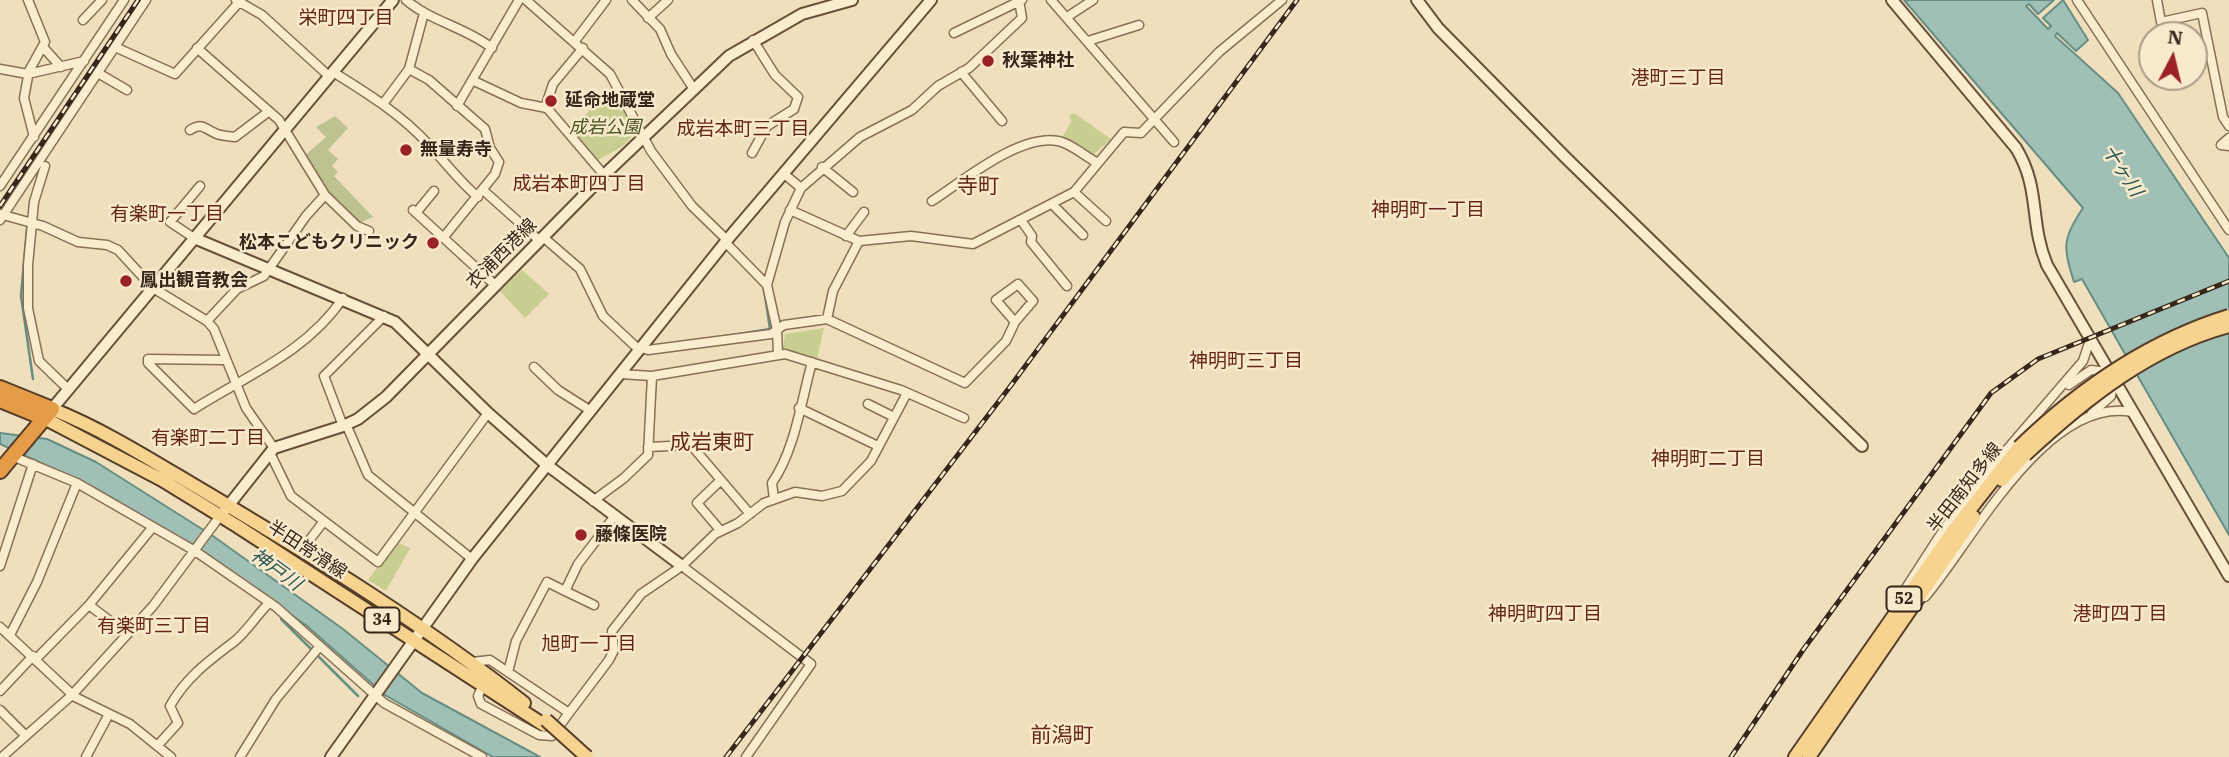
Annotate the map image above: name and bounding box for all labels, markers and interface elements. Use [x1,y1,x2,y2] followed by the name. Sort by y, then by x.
[299,8,393,30] district label: 栄町四丁目
[2138,21,2208,91] north arrow
[2166,24,2184,50] text: N
[1002,50,1074,72] place label: 秋葉神社
[980,53,996,69] marker: 秋葉神社
[1631,68,1725,90] district label: 港町三丁目
[565,90,655,112] place label: 延命地蔵堂
[543,93,559,109] marker: 延命地蔵堂
[569,117,641,139] park label: 成岩公園
[677,119,809,141] district label: 成岩本町三丁目
[420,139,492,161] place label: 無量寿寺
[2097,141,2147,201] water label: 十ヶ川
[398,142,414,158] marker: 無量寿寺
[513,174,645,196] district label: 成岩本町四丁目
[957,174,999,200] district label: 寺町
[1371,200,1485,222] district label: 神明町一丁目
[110,204,224,226] district label: 有楽町一丁目
[463,215,541,293] street label: 衣浦西港線
[239,232,419,254] place label: 松本こどもクリニック
[425,235,441,251] marker: 松本こどもクリニック
[140,270,248,292] place label: 鳳出観音教会
[118,273,134,289] marker: 鳳出観音教会
[1189,351,1303,373] district label: 神明町三丁目
[151,428,265,450] district label: 有楽町二丁目
[670,430,754,456] district label: 成岩東町
[1923,439,2007,537] street label: 半田南知多線
[1651,449,1765,471] district label: 神明町二丁目
[263,516,351,584] street label: 半田常滑線
[595,524,667,546] place label: 藤條医院
[573,527,589,543] marker: 藤條医院
[246,544,306,596] water label: 神戸川
[1886,586,1922,612] road number: 52
[1488,604,1602,626] district label: 神明町四丁目
[2073,604,2167,626] district label: 港町四丁目
[364,608,400,632] road number: 34
[97,616,211,638] district label: 有楽町三丁目
[542,634,636,656] district label: 旭町一丁目
[1031,723,1093,749] district label: 前潟町

